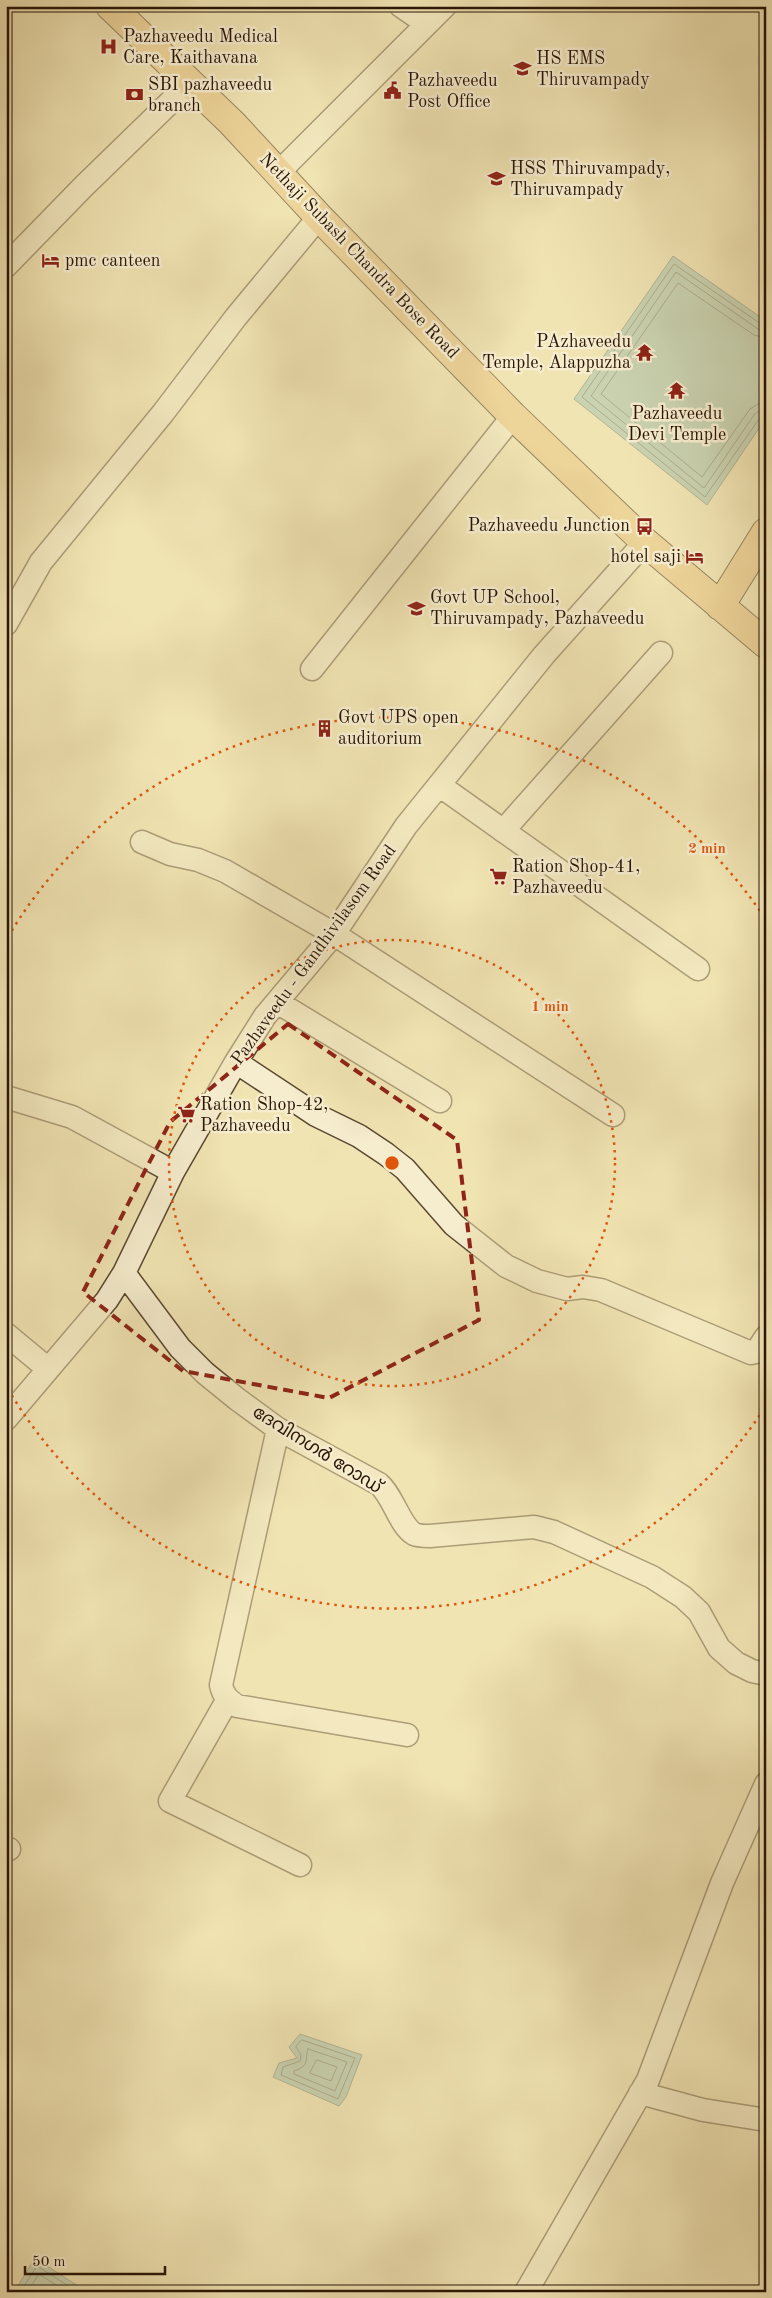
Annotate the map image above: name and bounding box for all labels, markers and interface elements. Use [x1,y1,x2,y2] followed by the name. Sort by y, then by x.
[123,28,278,67] place label: Pazhaveedu Medical Care, Kaithavana
[99,37,119,57] hospital icon: Pazhaveedu Medical Care, Kaithavana
[536,50,650,89] place label: HS EMS Thiruvampady
[512,59,532,79] school or university icon: HS EMS Thiruvampady
[407,72,498,111] place label: Pazhaveedu Post Office
[148,76,273,115] place label: SBI pazhaveedu branch
[383,81,403,101] public building icon: Pazhaveedu Post Office
[124,85,144,105] bank icon: SBI pazhaveedu branch
[256,150,462,362] street label: Nethaji Subash Chandra Bose Road
[510,160,670,199] place label: HSS Thiruvampady, Thiruvampady
[486,169,506,189] school or university icon: HSS Thiruvampady, Thiruvampady
[41,251,61,271] hotel icon: pmc canteen
[65,252,161,270] place label: pmc canteen
[482,333,631,372] place label: PAzhaveedu Temple, Alappuzha
[635,342,655,362] temple icon: PAzhaveedu Temple, Alappuzha
[667,381,687,401] temple icon: Pazhaveedu Devi Temple
[628,405,726,444] place label: Pazhaveedu Devi Temple
[634,516,654,536] bus stop icon: Pazhaveedu Junction
[468,517,630,535] place label: Pazhaveedu Junction
[685,547,705,567] hotel icon: hotel saji
[610,548,681,566] place label: hotel saji
[430,589,645,628] place label: Govt UP School, Thiruvampady, Pazhaveedu
[406,598,426,618] school or university icon: Govt UP School, Thiruvampady, Pazhaveedu
[338,709,459,748] place label: Govt UPS open auditorium
[314,718,334,738] building icon: Govt UPS open auditorium
[228,842,400,1068] street label: Pazhaveedu - Gandhivilasom Road
[688,842,726,857] text: 2 min
[512,858,640,897] place label: Ration Shop-41, Pazhaveedu
[488,867,508,887] supermarket icon: Ration Shop-41, Pazhaveedu
[531,1000,569,1015] text: 1 min
[200,1096,328,1135] place label: Ration Shop-42, Pazhaveedu
[176,1105,196,1125] supermarket icon: Ration Shop-42, Pazhaveedu
[383,1154,401,1172] centre of rings
[249,1401,387,1498] street label: ദേവിനഗർ റോഡ്
[25,2243,165,2275] scale bar
[32,2255,66,2270] text: 50 m

